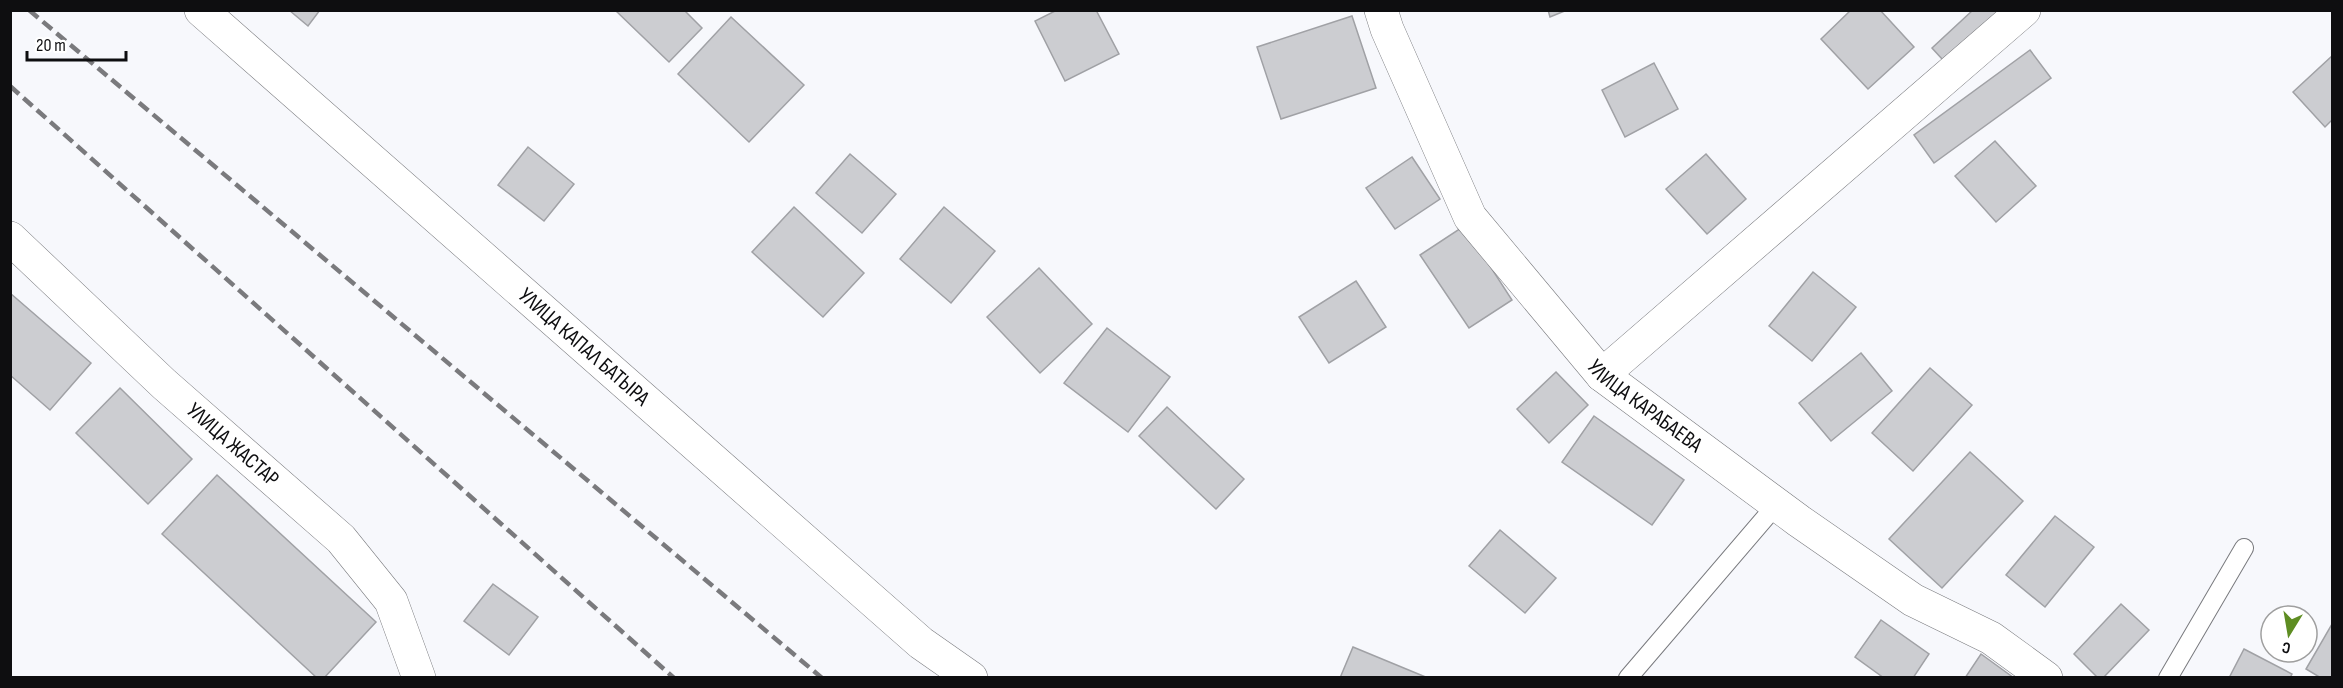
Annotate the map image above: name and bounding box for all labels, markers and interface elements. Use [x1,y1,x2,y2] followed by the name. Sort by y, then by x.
[27,24,126,62] scale bar
[36,35,66,56] text: 20 m
[513,282,656,412] street label: УЛИЦА КАПАЛ БАТЫРА
[1581,354,1708,459] street label: УЛИЦА КАРАБАЕВА
[181,397,285,492] street label: УЛИЦА ЖАСТАР
[2259,604,2319,664] north arrow
[2281,637,2292,657] text: С

